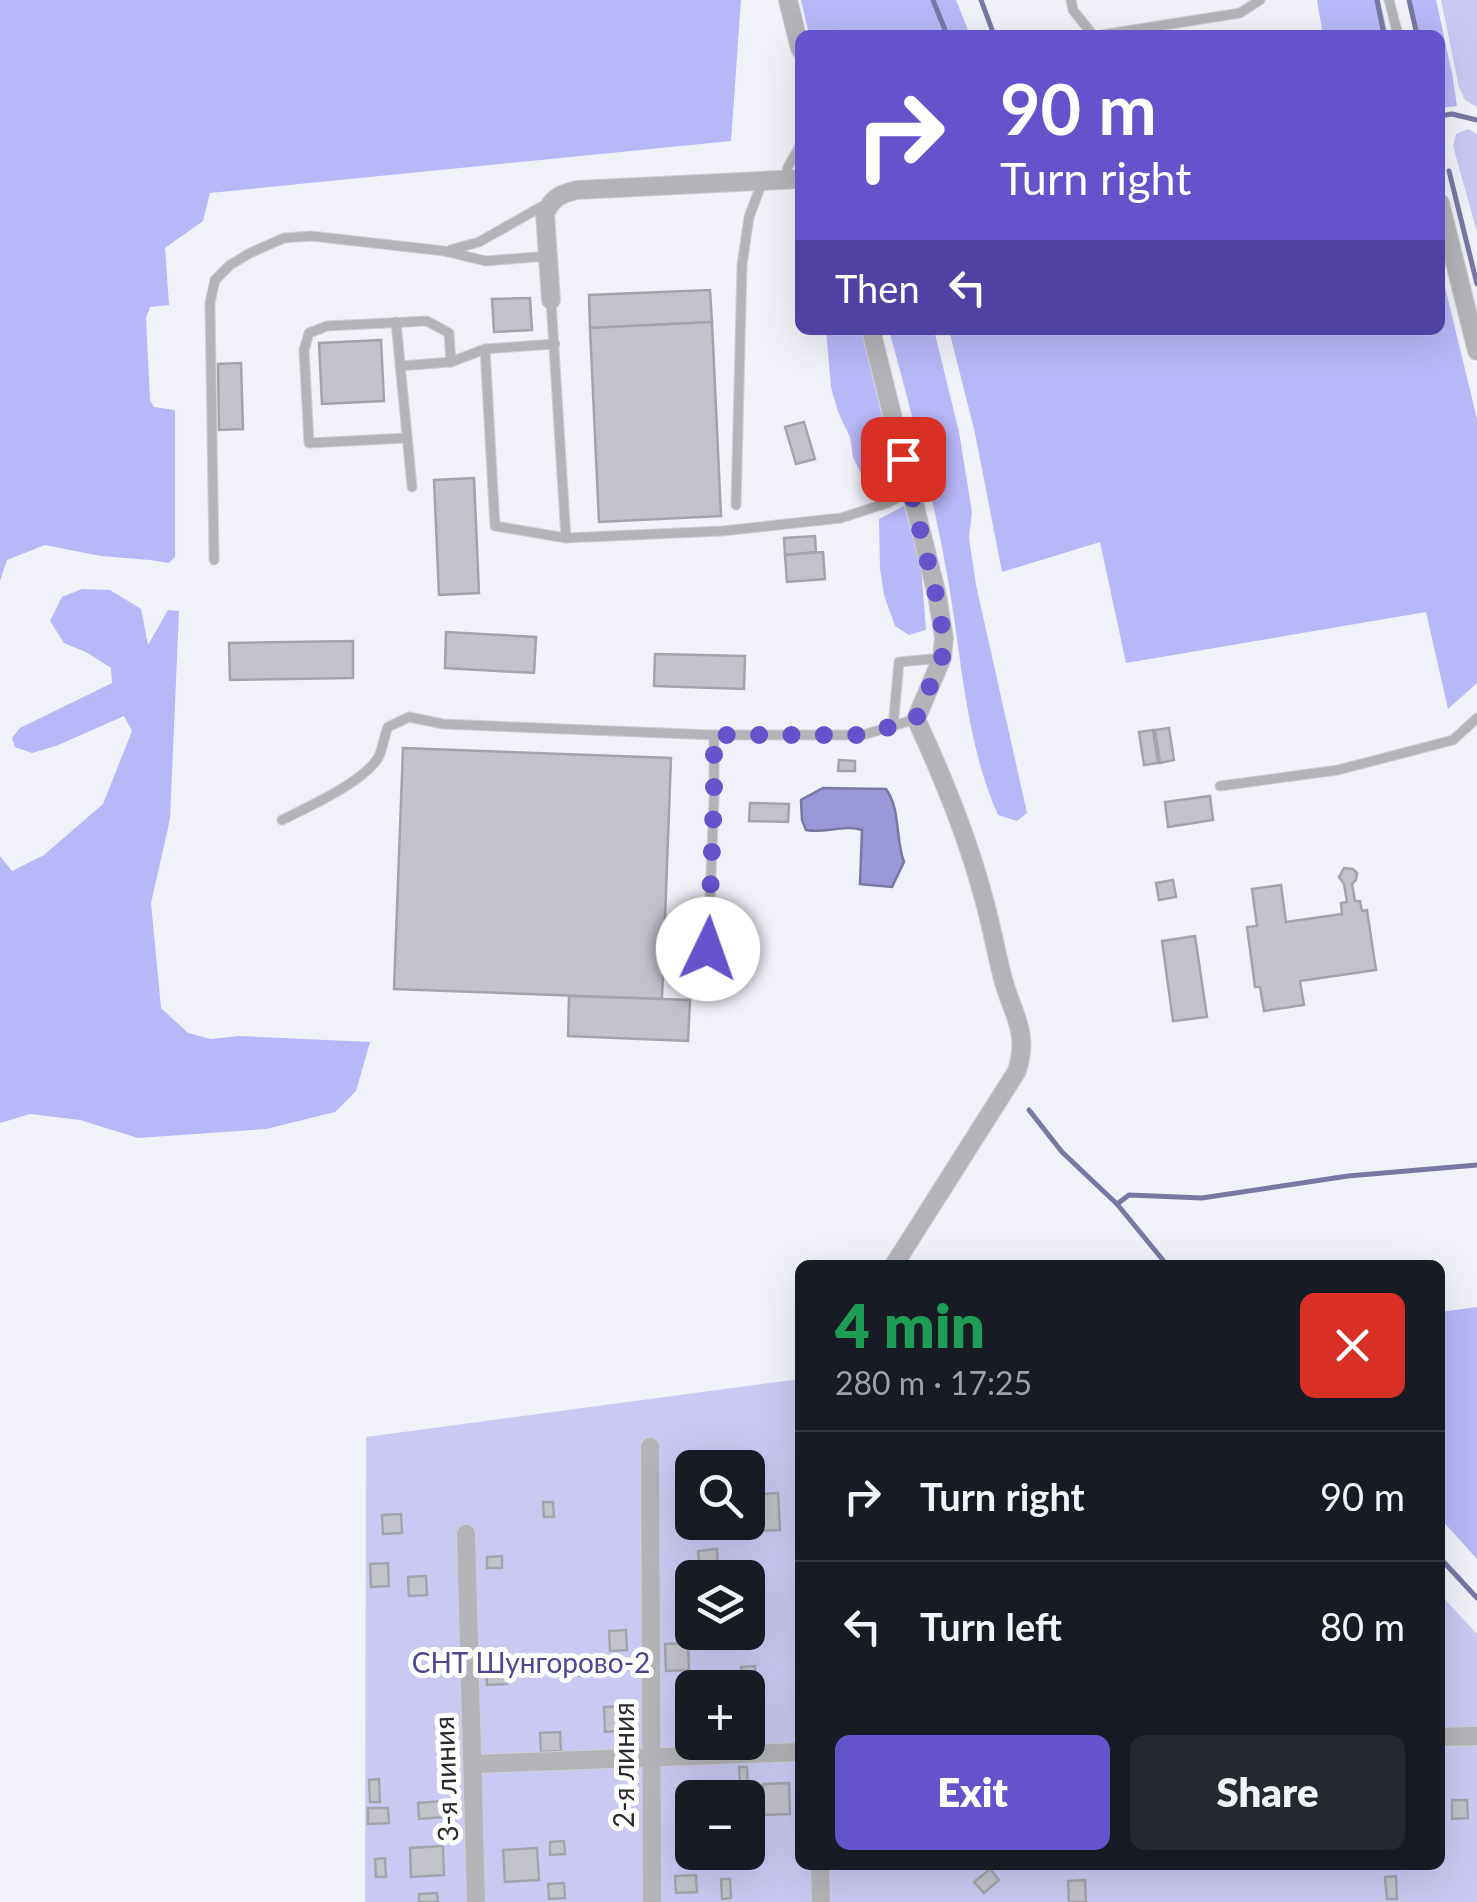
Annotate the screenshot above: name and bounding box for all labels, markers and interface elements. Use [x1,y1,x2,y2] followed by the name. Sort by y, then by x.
[1000,66,1157,150] text: 90 m
[835,70,965,200] icon: right
[1000,151,1191,205] text: Turn right
[940,260,995,315] icon: left
[835,265,920,311] text: Then
[861,417,946,502] pin
[876,432,931,487] icon: arrive
[656,897,760,1001] position arrow
[835,1289,985,1361] text: 4 min
[1300,1293,1405,1398] button: close
[835,1363,1032,1402] text: 280 m · 17:25
[675,1450,765,1870] map controls
[675,1450,765,1540] button: search
[835,1469,890,1524] icon: right
[920,1473,1085,1519] text: Turn right
[1320,1473,1405,1519] text: 90 m
[675,1560,765,1650] button: layers
[835,1599,890,1654] icon: left
[920,1603,1062,1649] text: Turn left
[1320,1603,1405,1649] text: 80 m
[412,1645,650,1679] park label: СНТ Шунгорово-2
[675,1670,765,1760] button: +
[606,1702,640,1828] street label: 2-я линия
[426,1716,464,1842] street label: 3-я линия
[835,1735,1110,1850] button: Exit
[1130,1735,1405,1850] button: Share
[675,1780,765,1870] button: −

